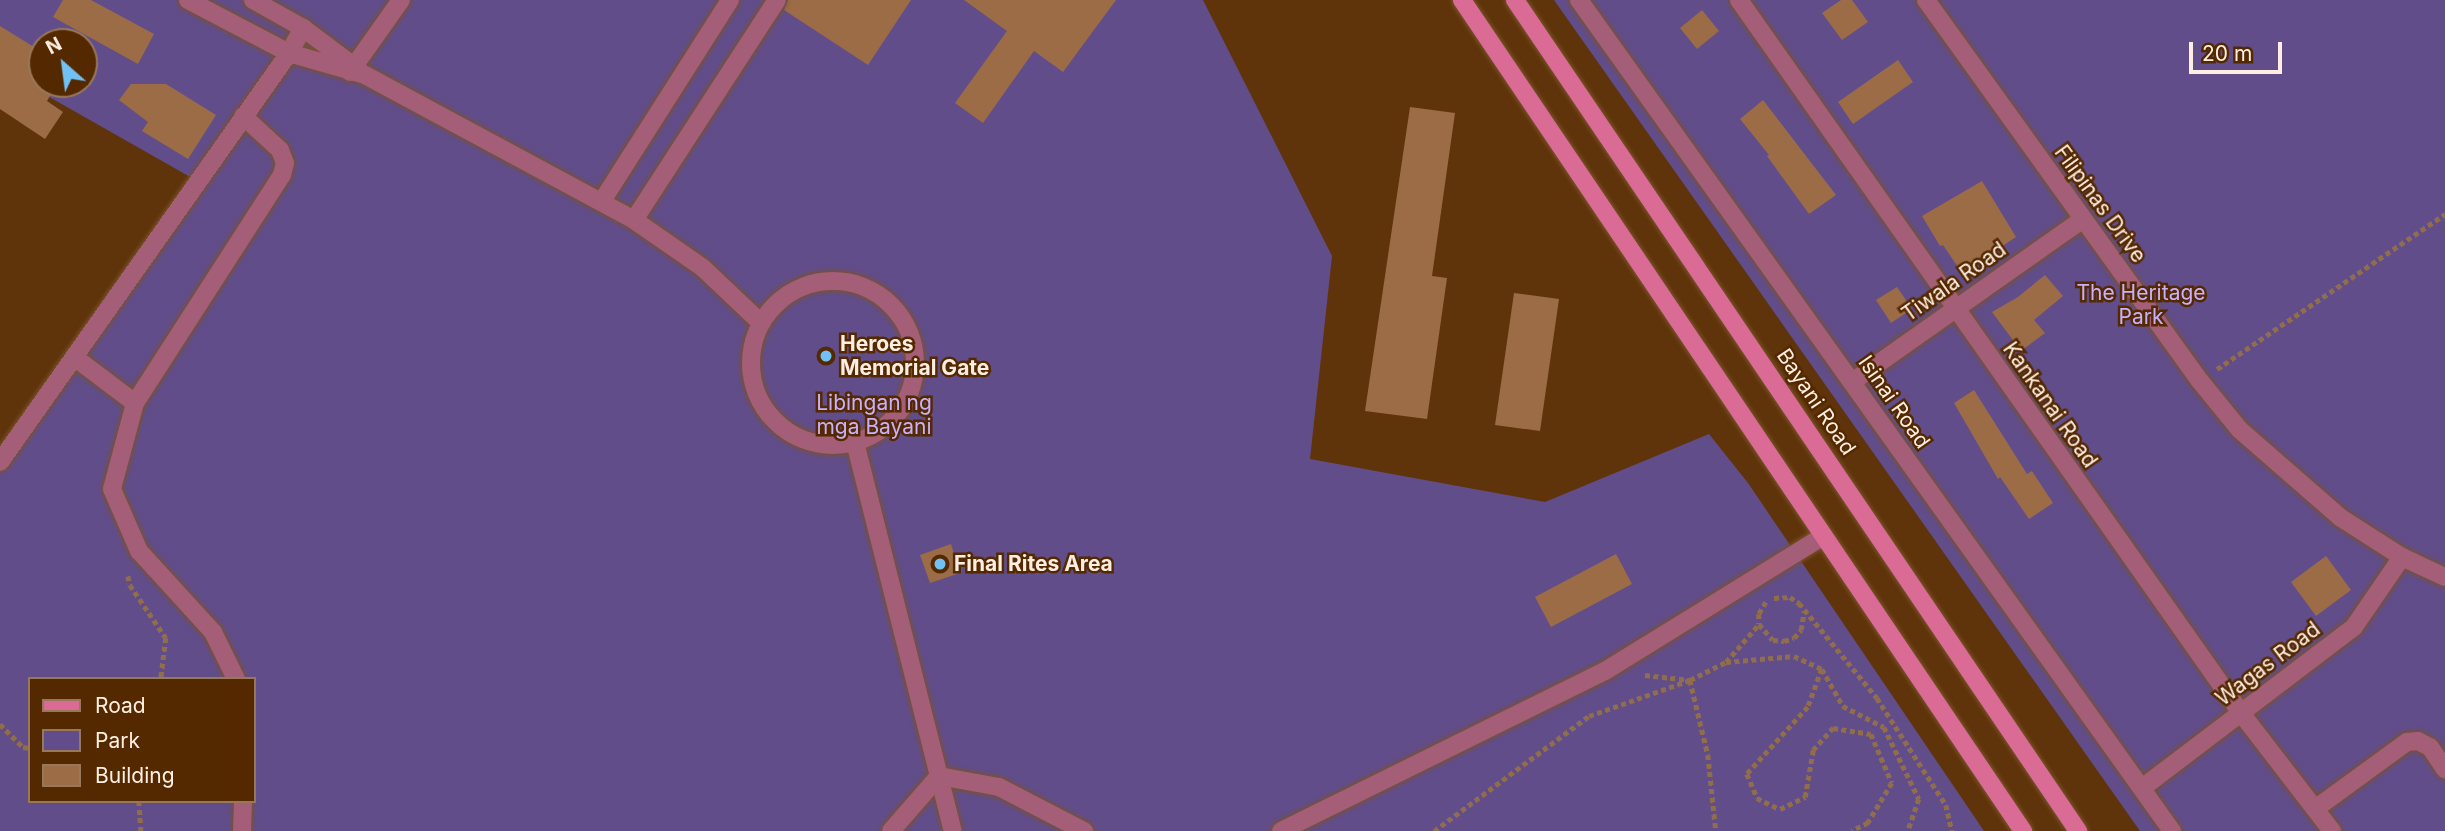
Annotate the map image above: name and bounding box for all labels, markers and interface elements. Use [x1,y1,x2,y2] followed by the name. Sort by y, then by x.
[28,28,98,98] north arrow
[2193,28,2286,72] scale bar
[42,32,66,59] text: N
[2202,41,2252,66] text: 20 m
[2049,140,2151,268] street label: Filipinas Drive
[1897,237,2011,327] street label: Tiwala Road
[2076,280,2206,330] park label: The Heritage Park
[840,331,989,381] place label: Heroes Memorial Gate
[1997,337,2103,473] street label: Kankanai Road
[1771,344,1861,460] street label: Bayani Road
[818,348,834,364] marker: Heroes Memorial Gate
[1853,351,1935,453] street label: Isinai Road
[816,390,932,440] park label: Libingan ng mga Bayani
[954,551,1113,577] place label: Final Rites Area
[932,556,948,572] marker: Final Rites Area
[2211,617,2325,711] street label: Wagas Road
[28,677,256,803] legend
[95,693,146,718] text: Road
[95,728,140,753] text: Park
[95,763,175,788] text: Building

